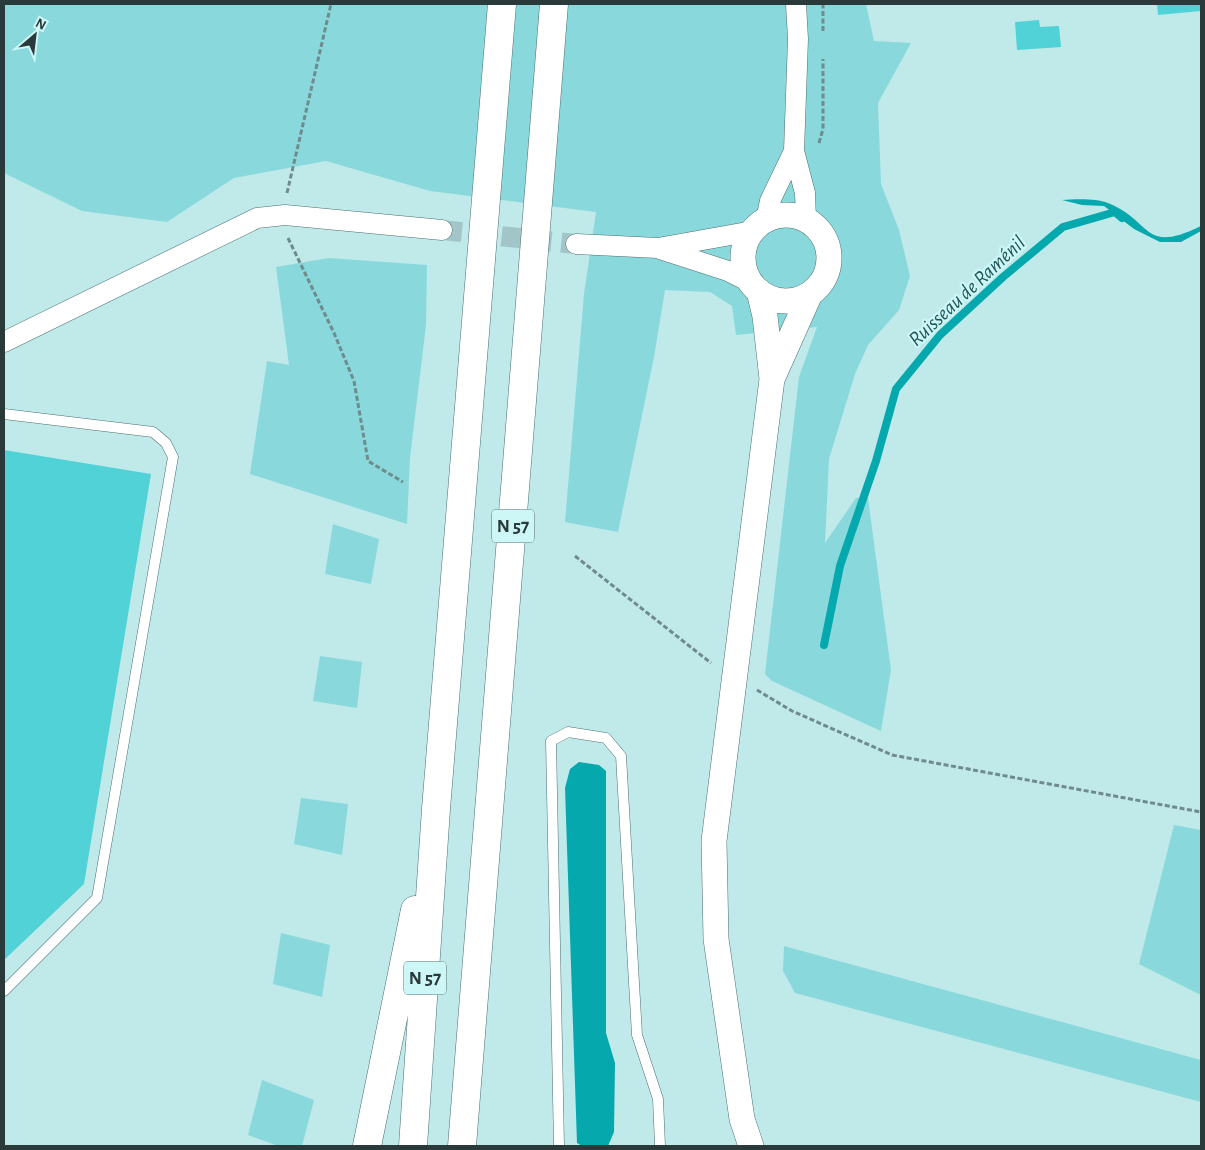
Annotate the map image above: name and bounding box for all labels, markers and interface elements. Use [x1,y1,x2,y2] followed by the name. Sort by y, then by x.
[10,10,60,60] north arrow
[33,16,48,33] text: N
[905,232,1029,350] water label: Ruisseau de Raménil
[492,510,534,542] road number: N 57
[404,961,446,994] road number: N 57

